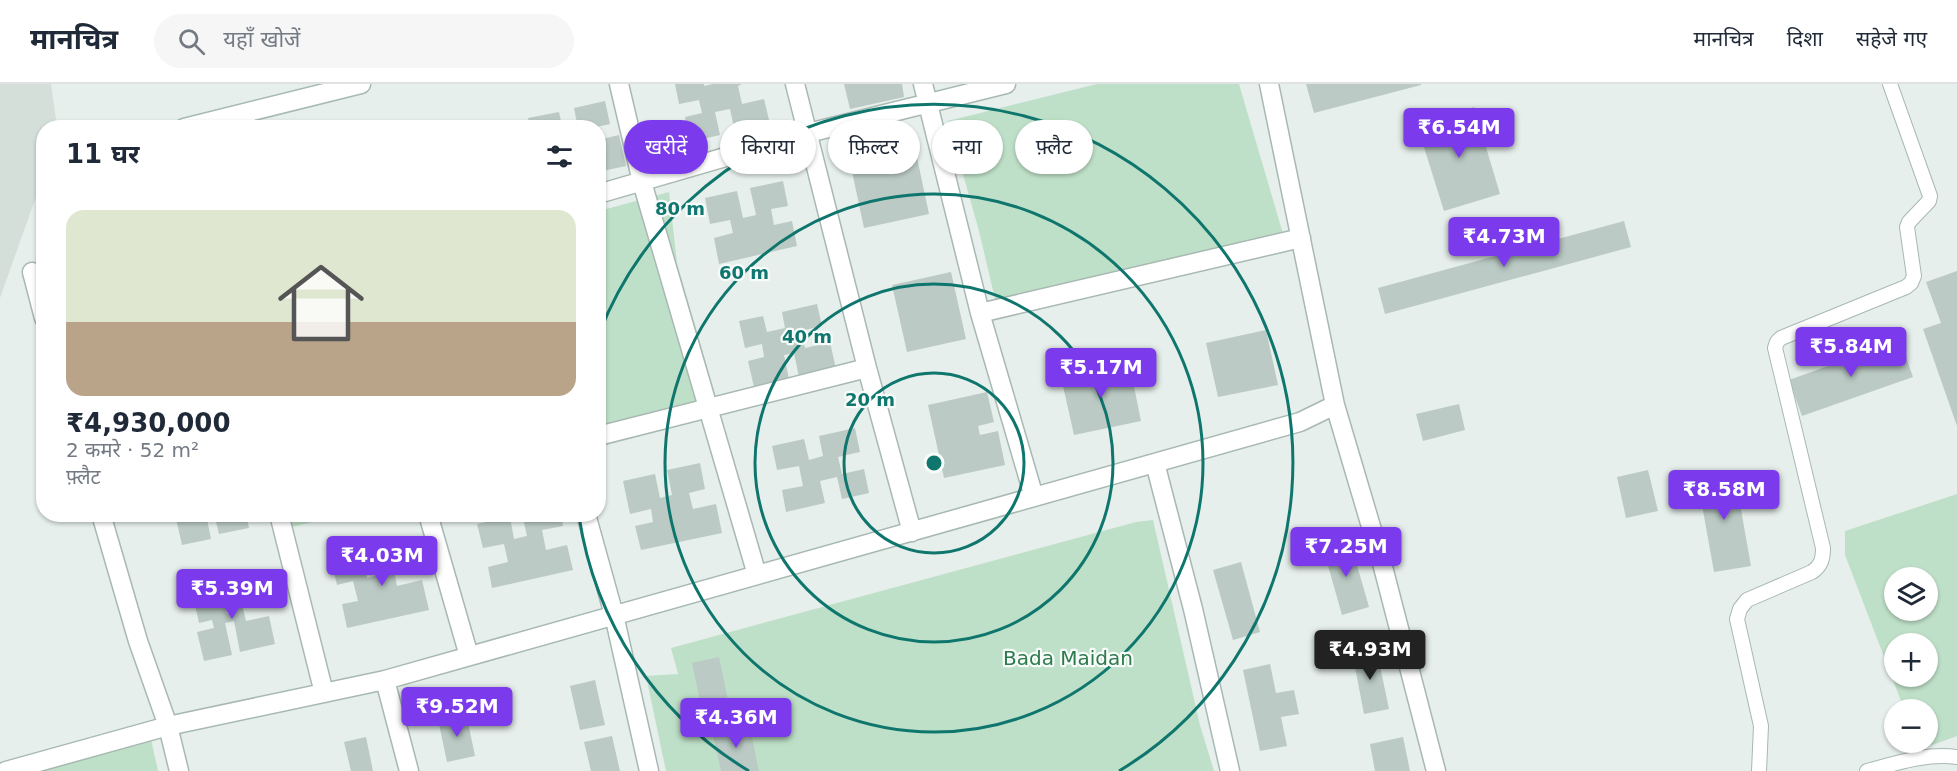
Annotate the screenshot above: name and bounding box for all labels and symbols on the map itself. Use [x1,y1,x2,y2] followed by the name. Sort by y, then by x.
[1410,108,1508,159] pin: ₹6.54M
[655,198,705,219] text: 80 m
[1455,217,1553,268] pin: ₹4.73M
[719,262,769,283] text: 60 m
[782,326,832,347] text: 40 m
[1802,327,1900,378] pin: ₹5.84M
[1052,348,1150,399] pin: ₹5.17M
[845,389,895,410] text: 20 m
[924,453,944,473] centre of rings
[1675,470,1773,521] pin: ₹8.58M
[1297,527,1395,578] pin: ₹7.25M
[333,536,431,587] pin: ₹4.03M
[183,569,281,620] pin: ₹5.39M
[1321,630,1419,681] pin: ₹4.93M
[1003,646,1133,670] park label: Bada Maidan
[408,687,506,738] pin: ₹9.52M
[687,698,785,749] pin: ₹4.36M

